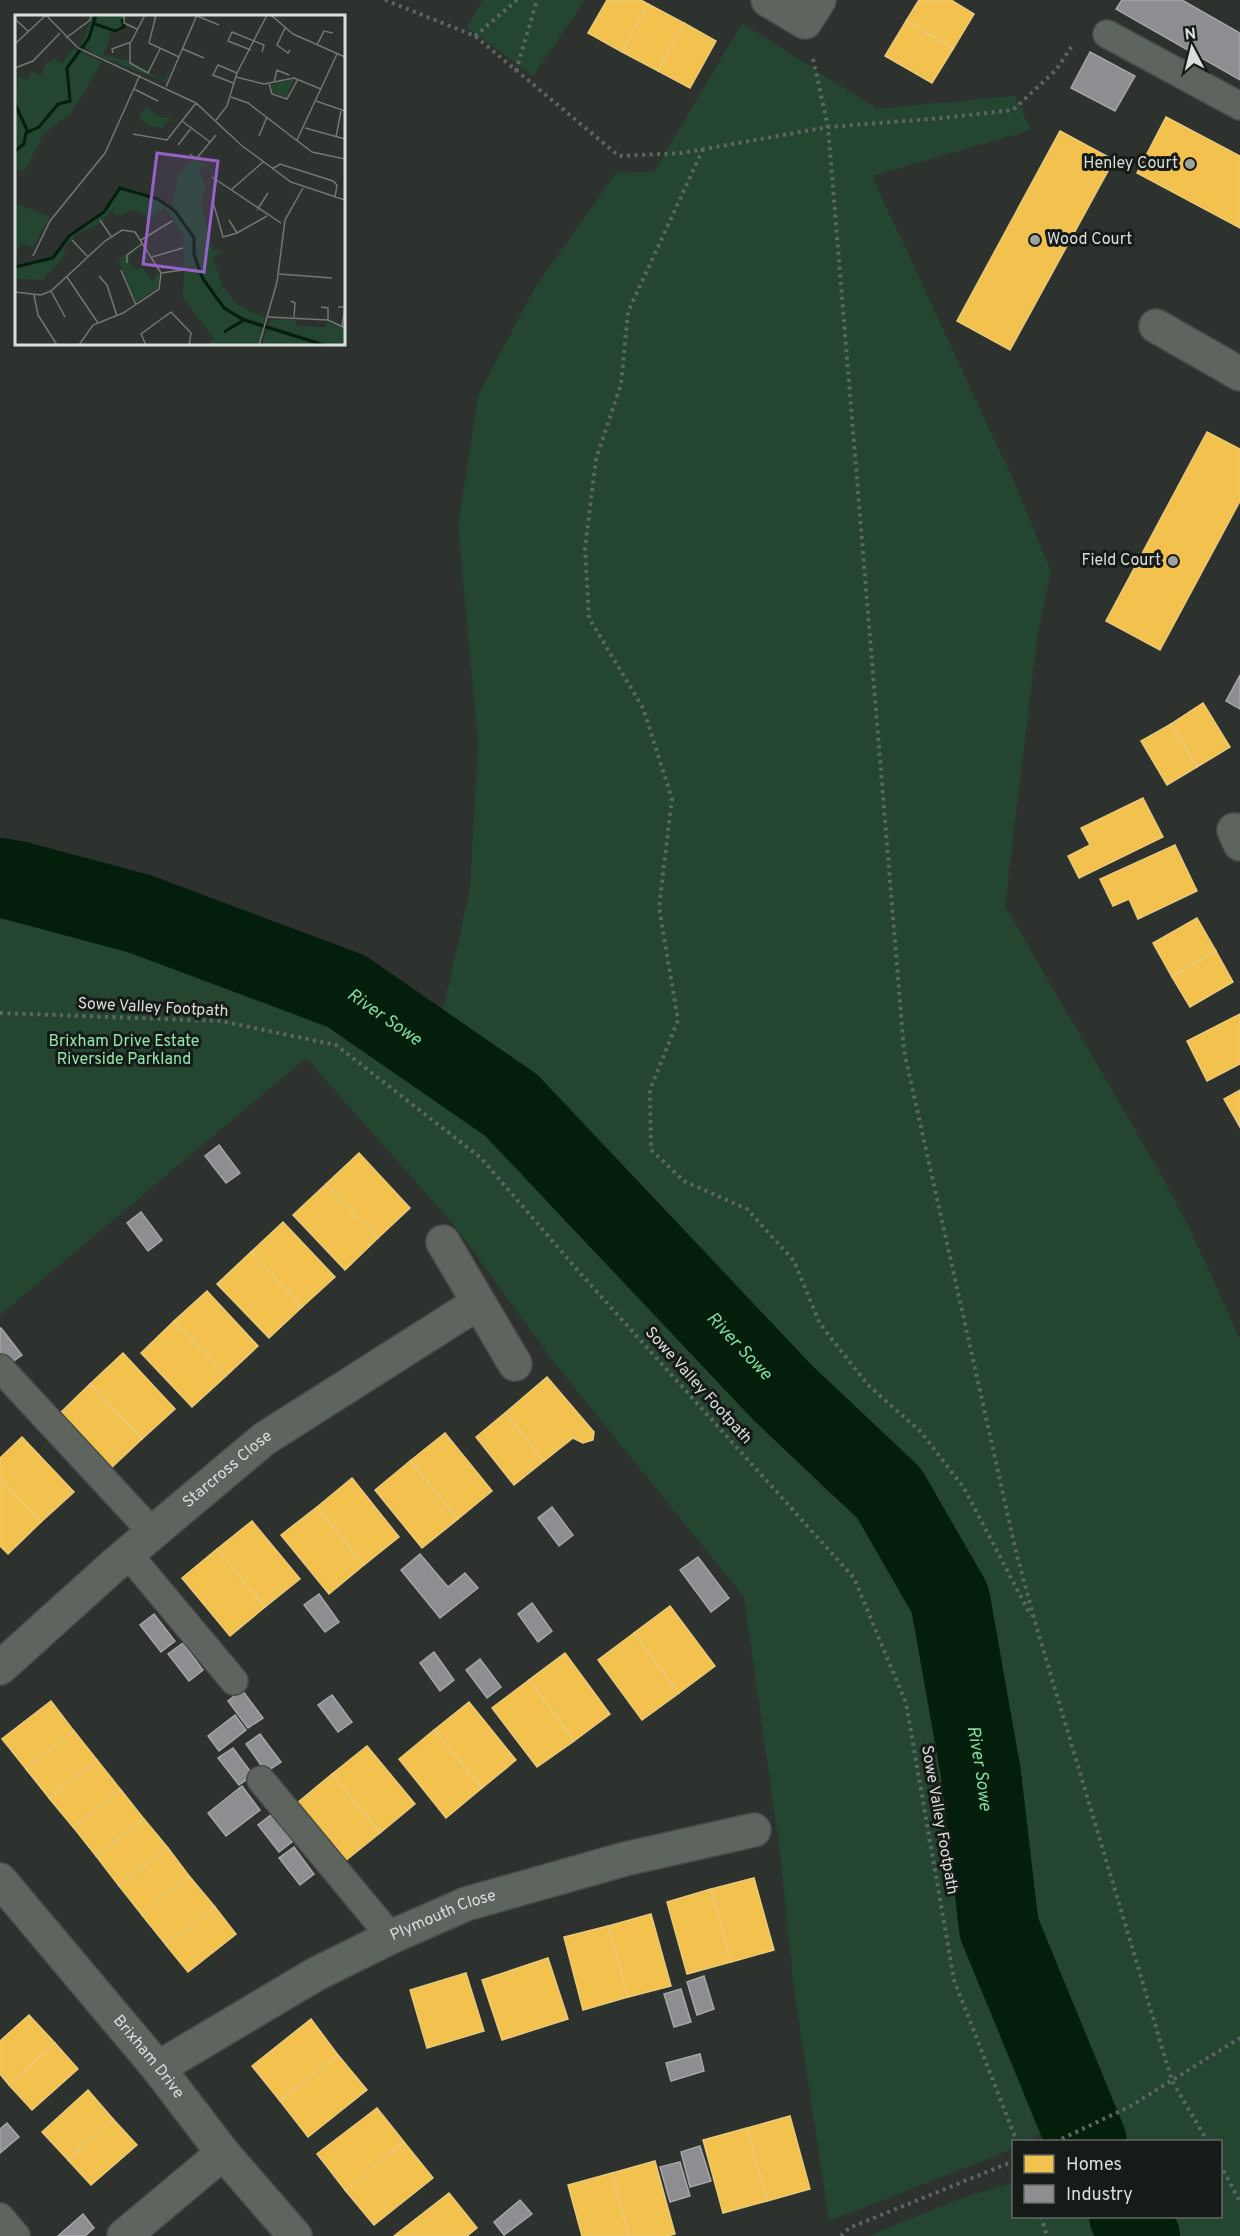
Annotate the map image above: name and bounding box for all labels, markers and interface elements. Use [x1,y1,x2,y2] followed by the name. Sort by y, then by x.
[15,15,345,345] inset map
[1162,18,1222,78] north arrow
[1183,24,1197,46] text: N
[1083,154,1178,174] place label: Henley Court
[1183,157,1197,171] marker: Henley Court
[1047,230,1132,250] place label: Wood Court
[1028,233,1042,247] marker: Wood Court
[1081,551,1161,571] place label: Field Court
[1166,554,1180,568] marker: Field Court
[342,984,427,1052] water label: River Sowe
[77,994,229,1022] street label: Sowe Valley Footpath
[49,1032,199,1070] park label: Brixham Drive Estate Riverside Parkland
[701,1307,777,1386] water label: River Sowe
[640,1323,756,1449] street label: Sowe Valley Footpath
[179,1426,276,1513] street label: Starcross Close
[961,1724,997,1813] water label: River Sowe
[916,1744,962,1896] street label: Sowe Valley Footpath
[387,1886,498,1946] street label: Plymouth Close
[108,2011,188,2103] street label: Brixham Drive
[1012,2140,1222,2218] legend
[1066,2154,1122,2177] text: Homes
[1066,2184,1133,2207] text: Industry

